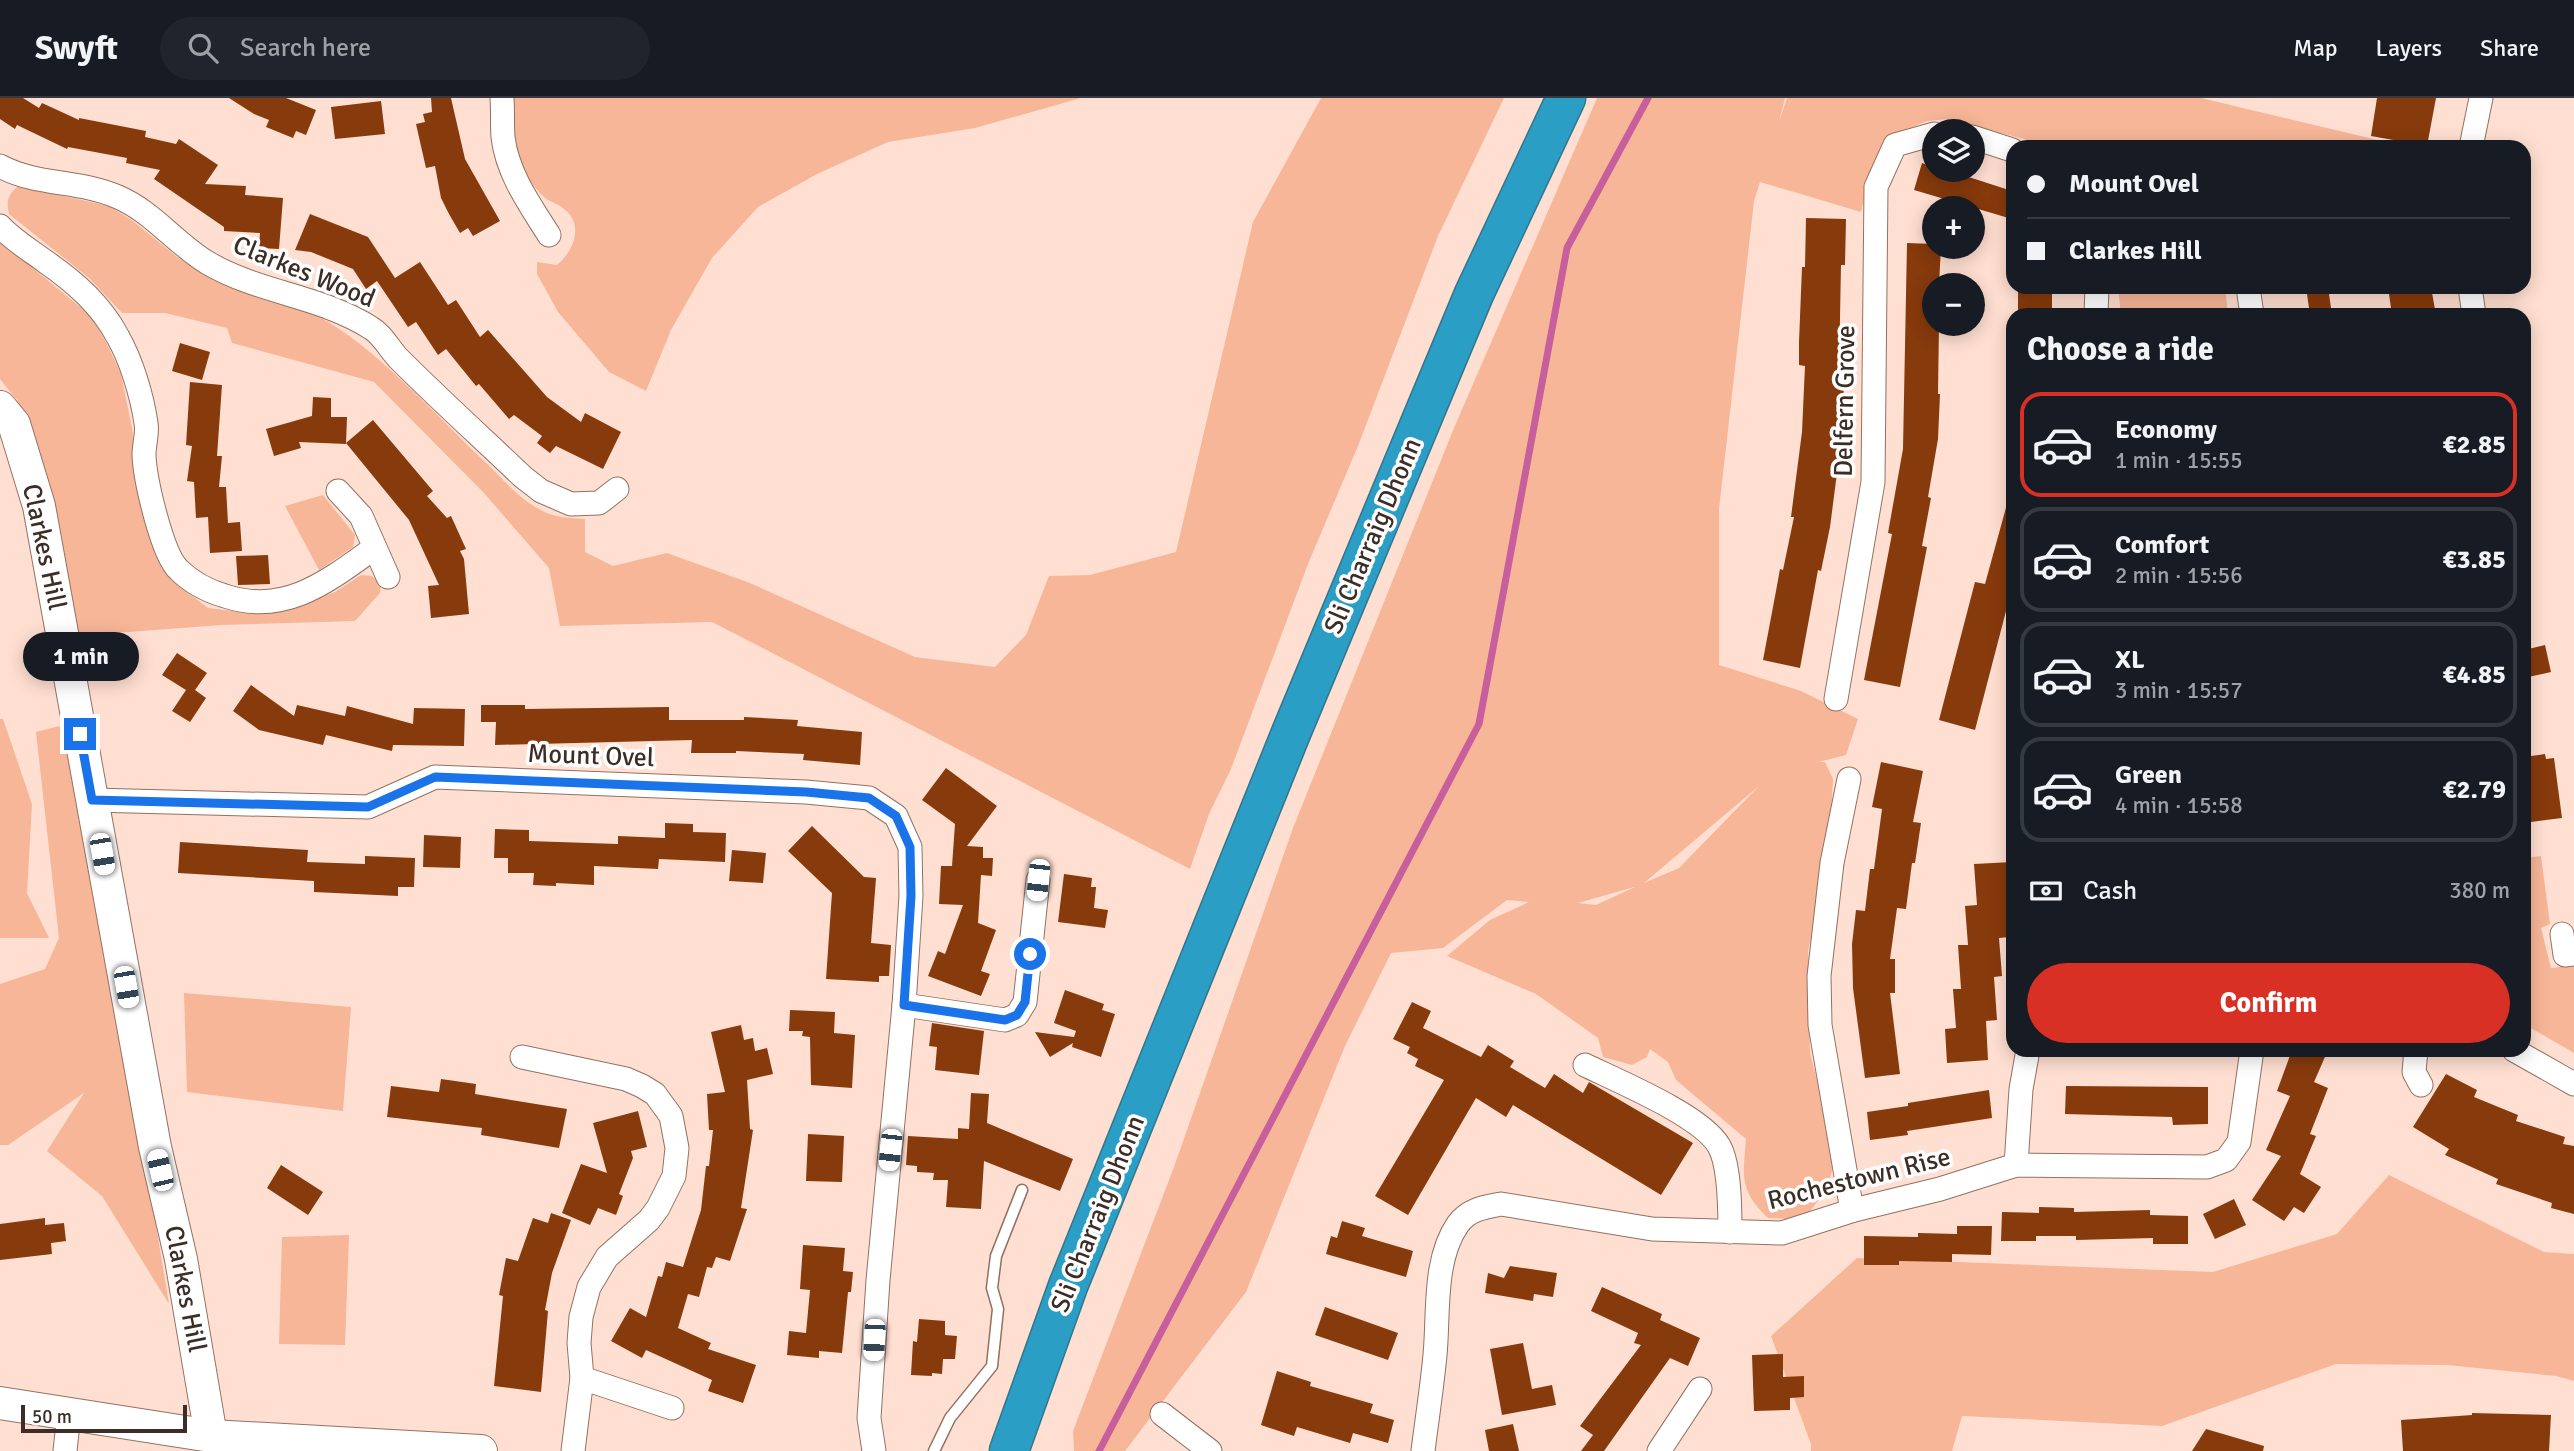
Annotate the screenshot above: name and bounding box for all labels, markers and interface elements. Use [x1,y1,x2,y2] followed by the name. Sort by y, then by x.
[160,17,650,80] search box
[35,28,118,69] text: Swyft
[184,29,222,67] icon: search
[240,32,371,64] text: Search here
[2293,33,2338,63] text: Map
[2376,33,2442,63] text: Layers
[2480,33,2539,63] text: Share
[1922,119,1985,336] map controls
[1922,119,1985,182] button: layers
[2069,168,2199,200] text: Mount Ovel
[1922,196,1985,259] button: +
[228,229,380,315] street label: Clarkes Wood
[2069,235,2202,267] text: Clarkes Hill
[1922,273,1985,336] button: −
[1828,325,1862,477] street label: Delfern Grove
[2027,330,2214,369] text: Choose a ride
[2031,413,2094,476] icon: car
[2115,414,2217,446] text: Economy
[2442,429,2506,461] text: €2.85
[1317,433,1429,639] street label: Sli Charraig Dhonn
[2115,446,2243,475] text: 1 min · 15:55
[15,481,73,613] street label: Clarkes Hill
[2031,528,2094,591] icon: car
[2115,529,2209,561] text: Comfort
[2442,544,2506,576] text: €3.85
[2115,561,2243,590] text: 2 min · 15:56
[22,632,138,682] callout: 1 min
[53,642,109,671] text: 1 min
[2031,643,2094,706] icon: car
[2115,644,2145,676] text: XL
[2442,659,2506,691] text: €4.85
[2115,676,2243,705] text: 3 min · 15:57
[64,718,96,750] route end
[527,738,655,774] street label: Mount Ovel
[2031,758,2094,821] icon: car
[2115,759,2182,791] text: Green
[2442,774,2506,806] text: €2.79
[2115,791,2243,820] text: 4 min · 15:58
[89,831,116,877] car
[1026,858,1051,902] car
[2027,872,2065,910] icon: cash
[2083,875,2137,907] text: Cash
[2449,876,2510,905] text: 380 m
[1014,938,1046,970] route start
[2027,963,2510,1043] button: Confirm
[113,964,140,1010] car
[1044,1111,1152,1317] street label: Sli Charraig Dhonn
[878,1128,903,1172] car
[1764,1141,1954,1217] street label: Rochestown Rise
[146,1147,175,1193] car
[157,1223,213,1355] street label: Clarkes Hill
[863,1318,886,1362] car
[21,1402,187,1434] scale bar
[32,1405,72,1429] text: 50 m

